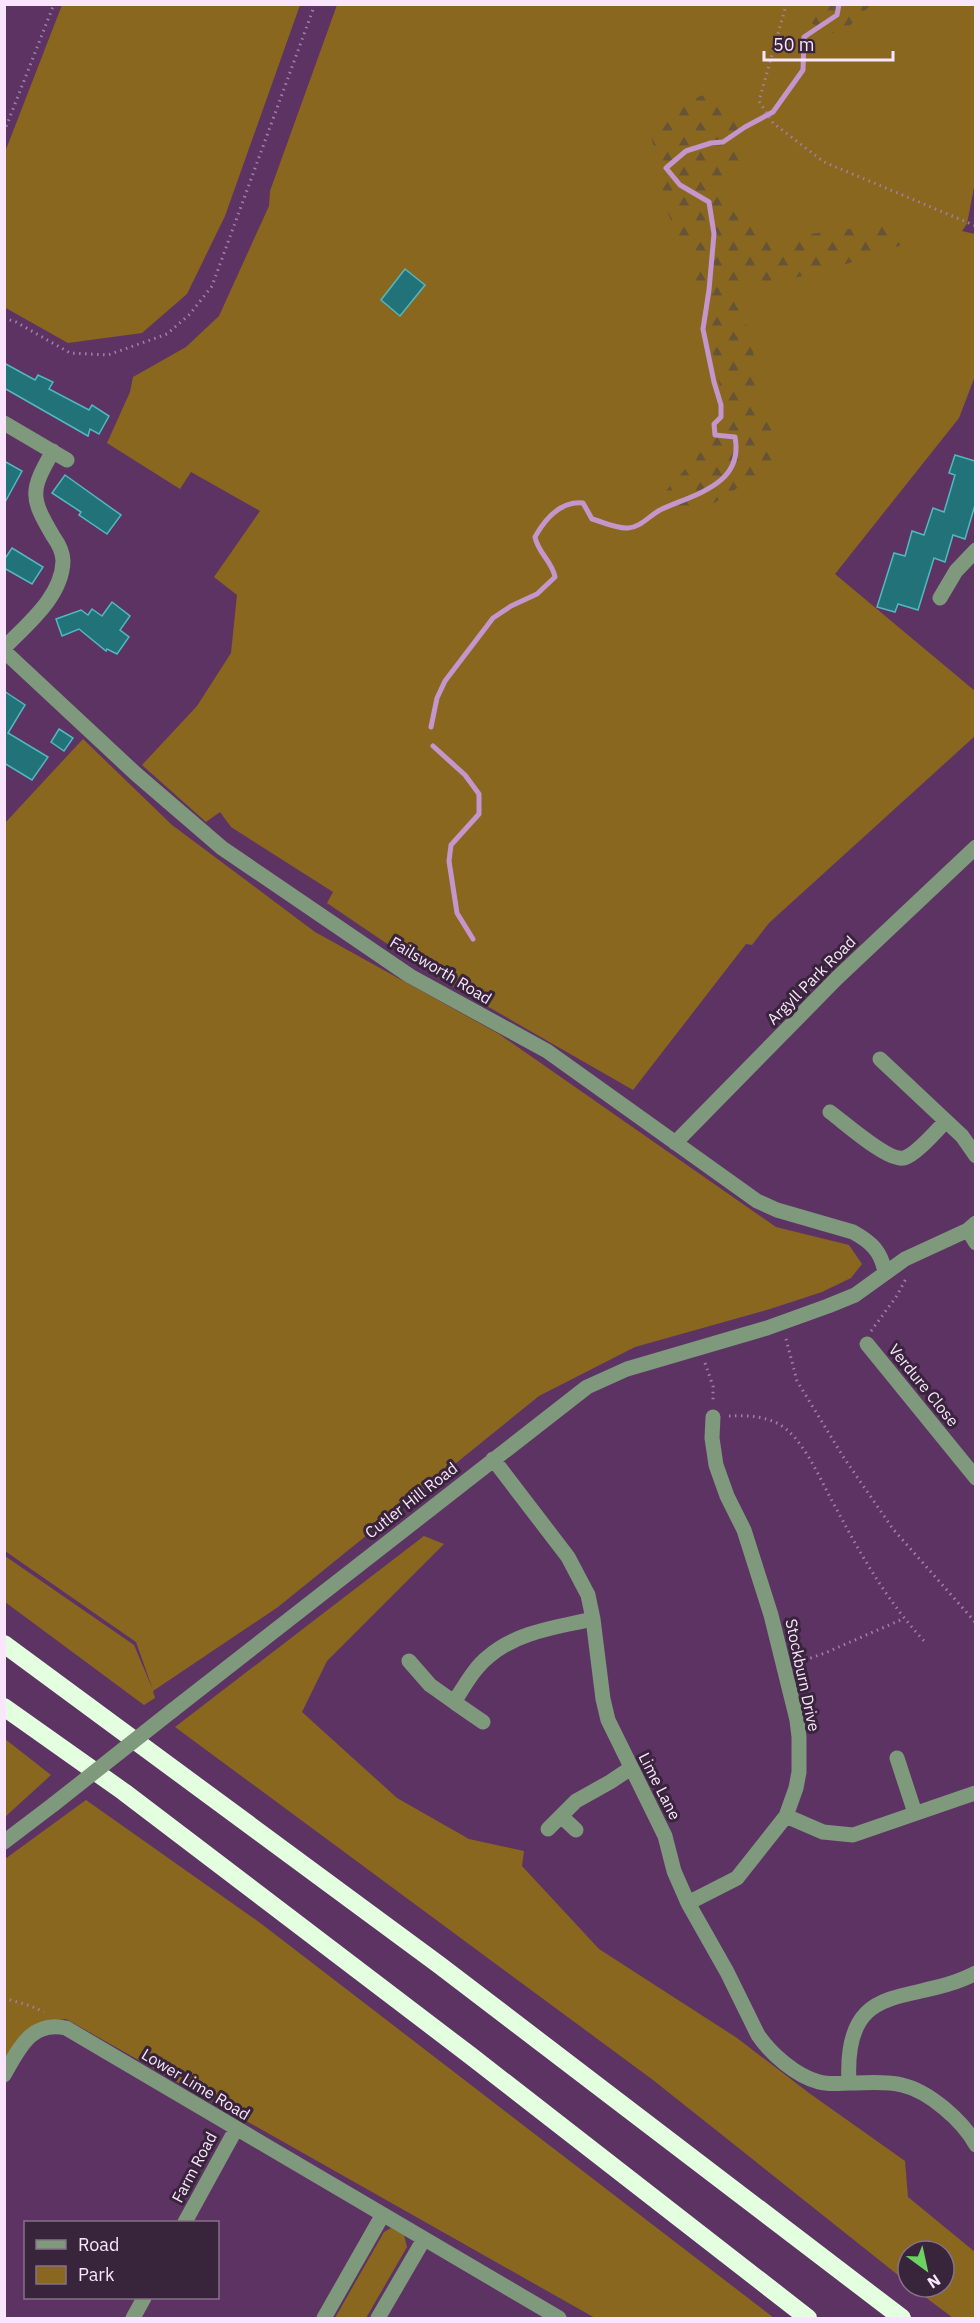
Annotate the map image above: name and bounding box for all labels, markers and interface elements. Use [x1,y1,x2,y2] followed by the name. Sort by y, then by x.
[764,24,893,62] scale bar
[773,33,815,56] text: 50 m
[762,931,860,1029] street label: Argyll Park Road
[386,932,496,1008] street label: Failsworth Road
[885,1340,963,1430] street label: Verdure Close
[361,1458,461,1542] street label: Cutler Hill Road
[781,1617,825,1733] street label: Stockburn Drive
[635,1749,686,1823] street label: Lime Lane
[138,2044,254,2124] street label: Lower Lime Road
[167,2128,221,2206] street label: Farm Road
[24,2221,219,2299] legend
[78,2233,119,2256] text: Road
[896,2239,956,2299] north arrow
[78,2263,115,2286] text: Park
[924,2270,944,2293] text: N

